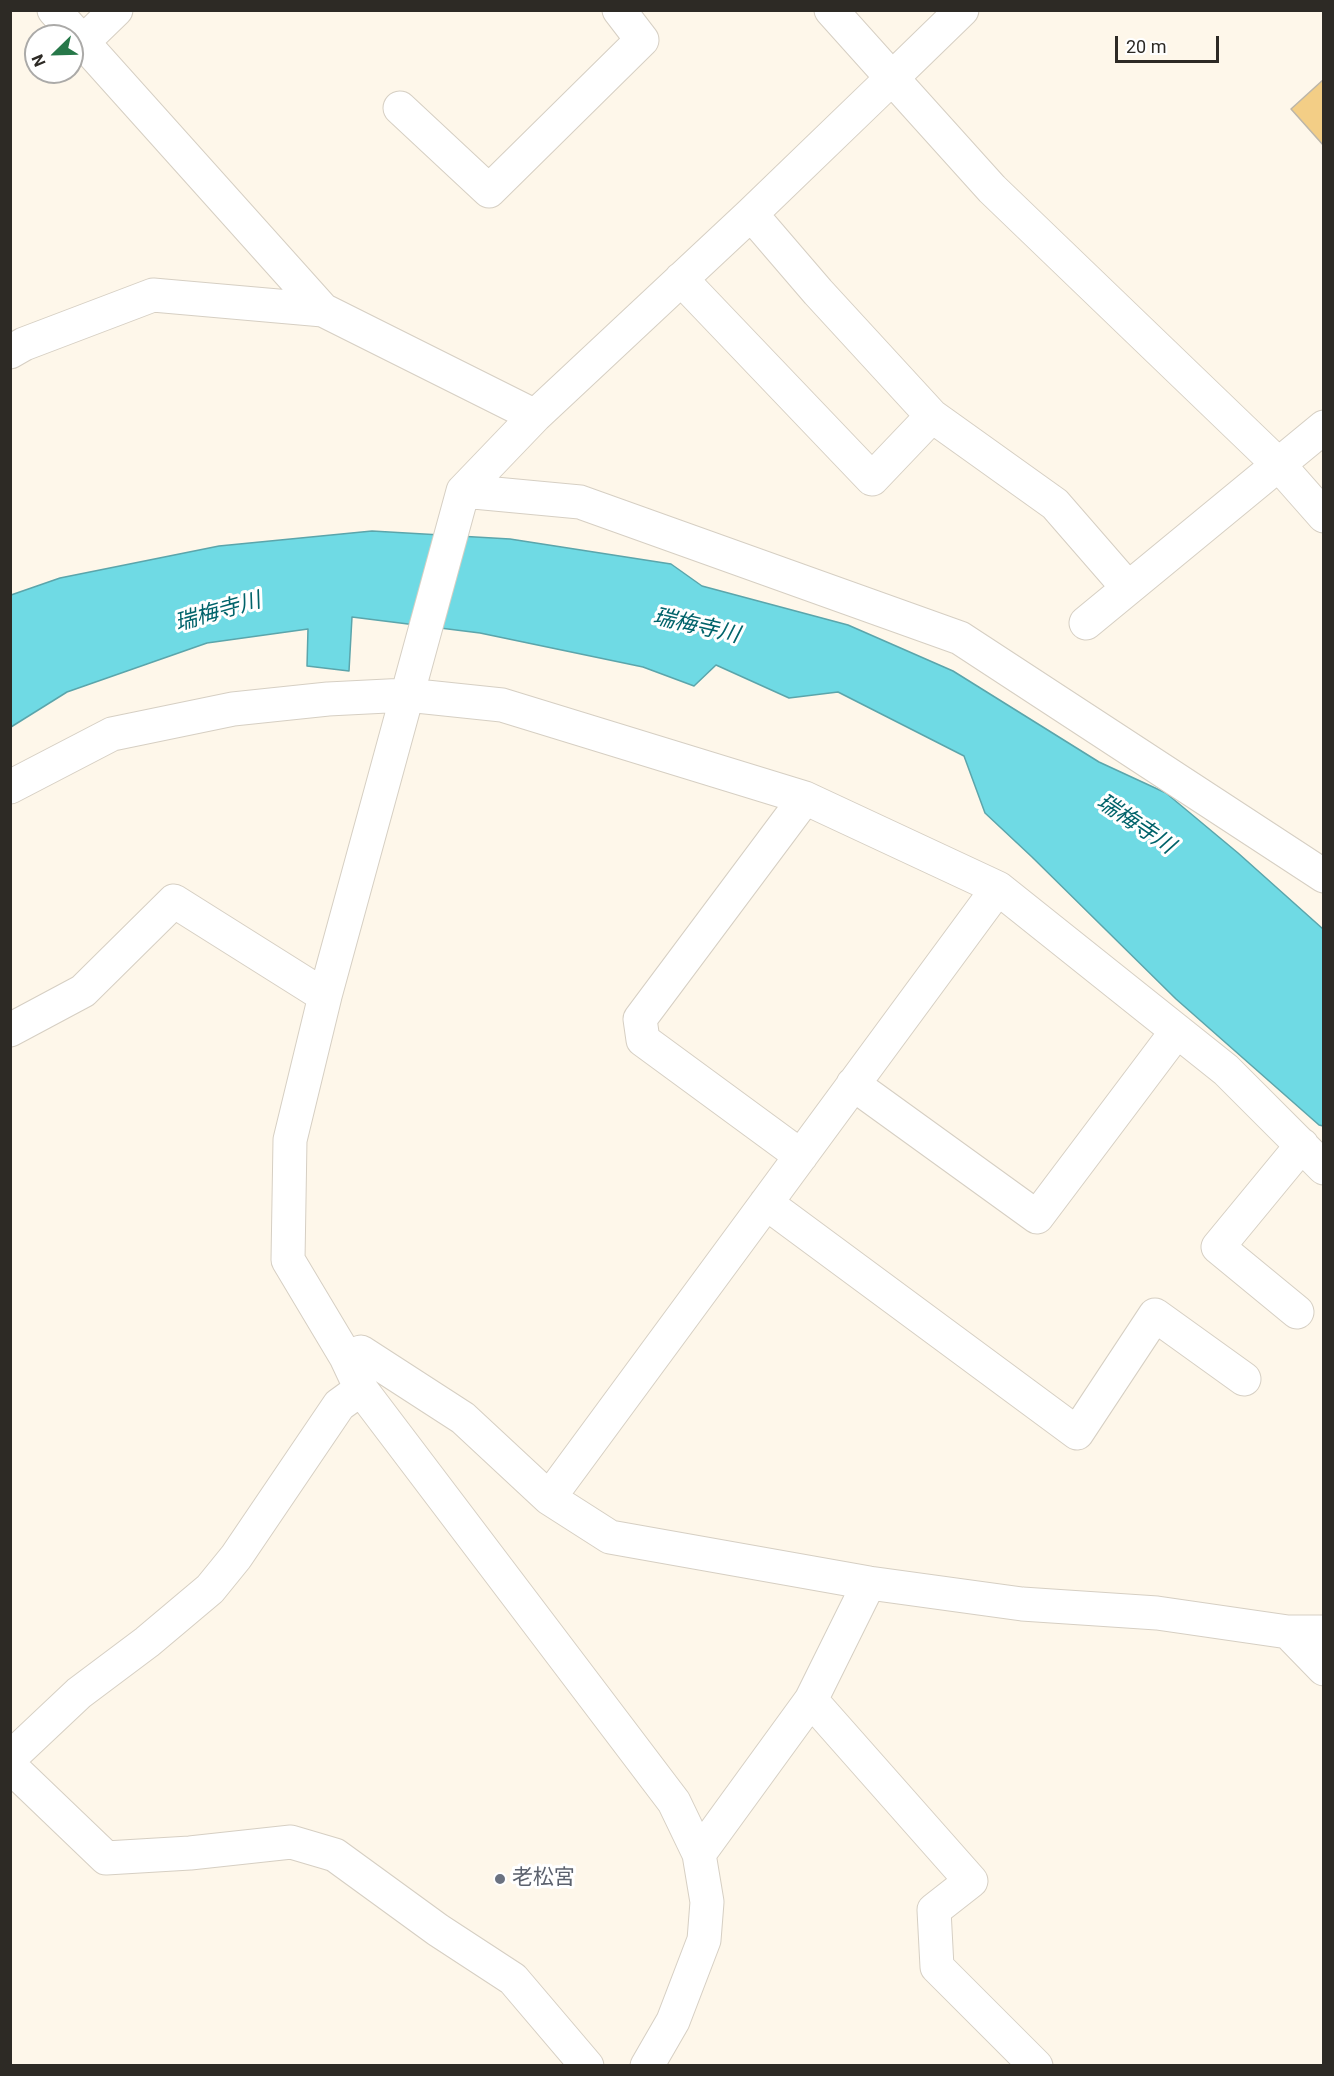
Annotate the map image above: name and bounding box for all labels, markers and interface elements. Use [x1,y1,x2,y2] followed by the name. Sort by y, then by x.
[24,24,84,84] north arrow
[1118,24,1222,62] scale bar
[1126,36,1166,57] text: 20 m
[28,52,50,69] text: N
[172,588,264,638] water label: 瑞梅寺川
[650,604,742,650] water label: 瑞梅寺川
[1091,789,1179,861] water label: 瑞梅寺川
[512,1866,575,1892] place label: 老松宮
[493,1872,507,1886] marker: 老松宮

